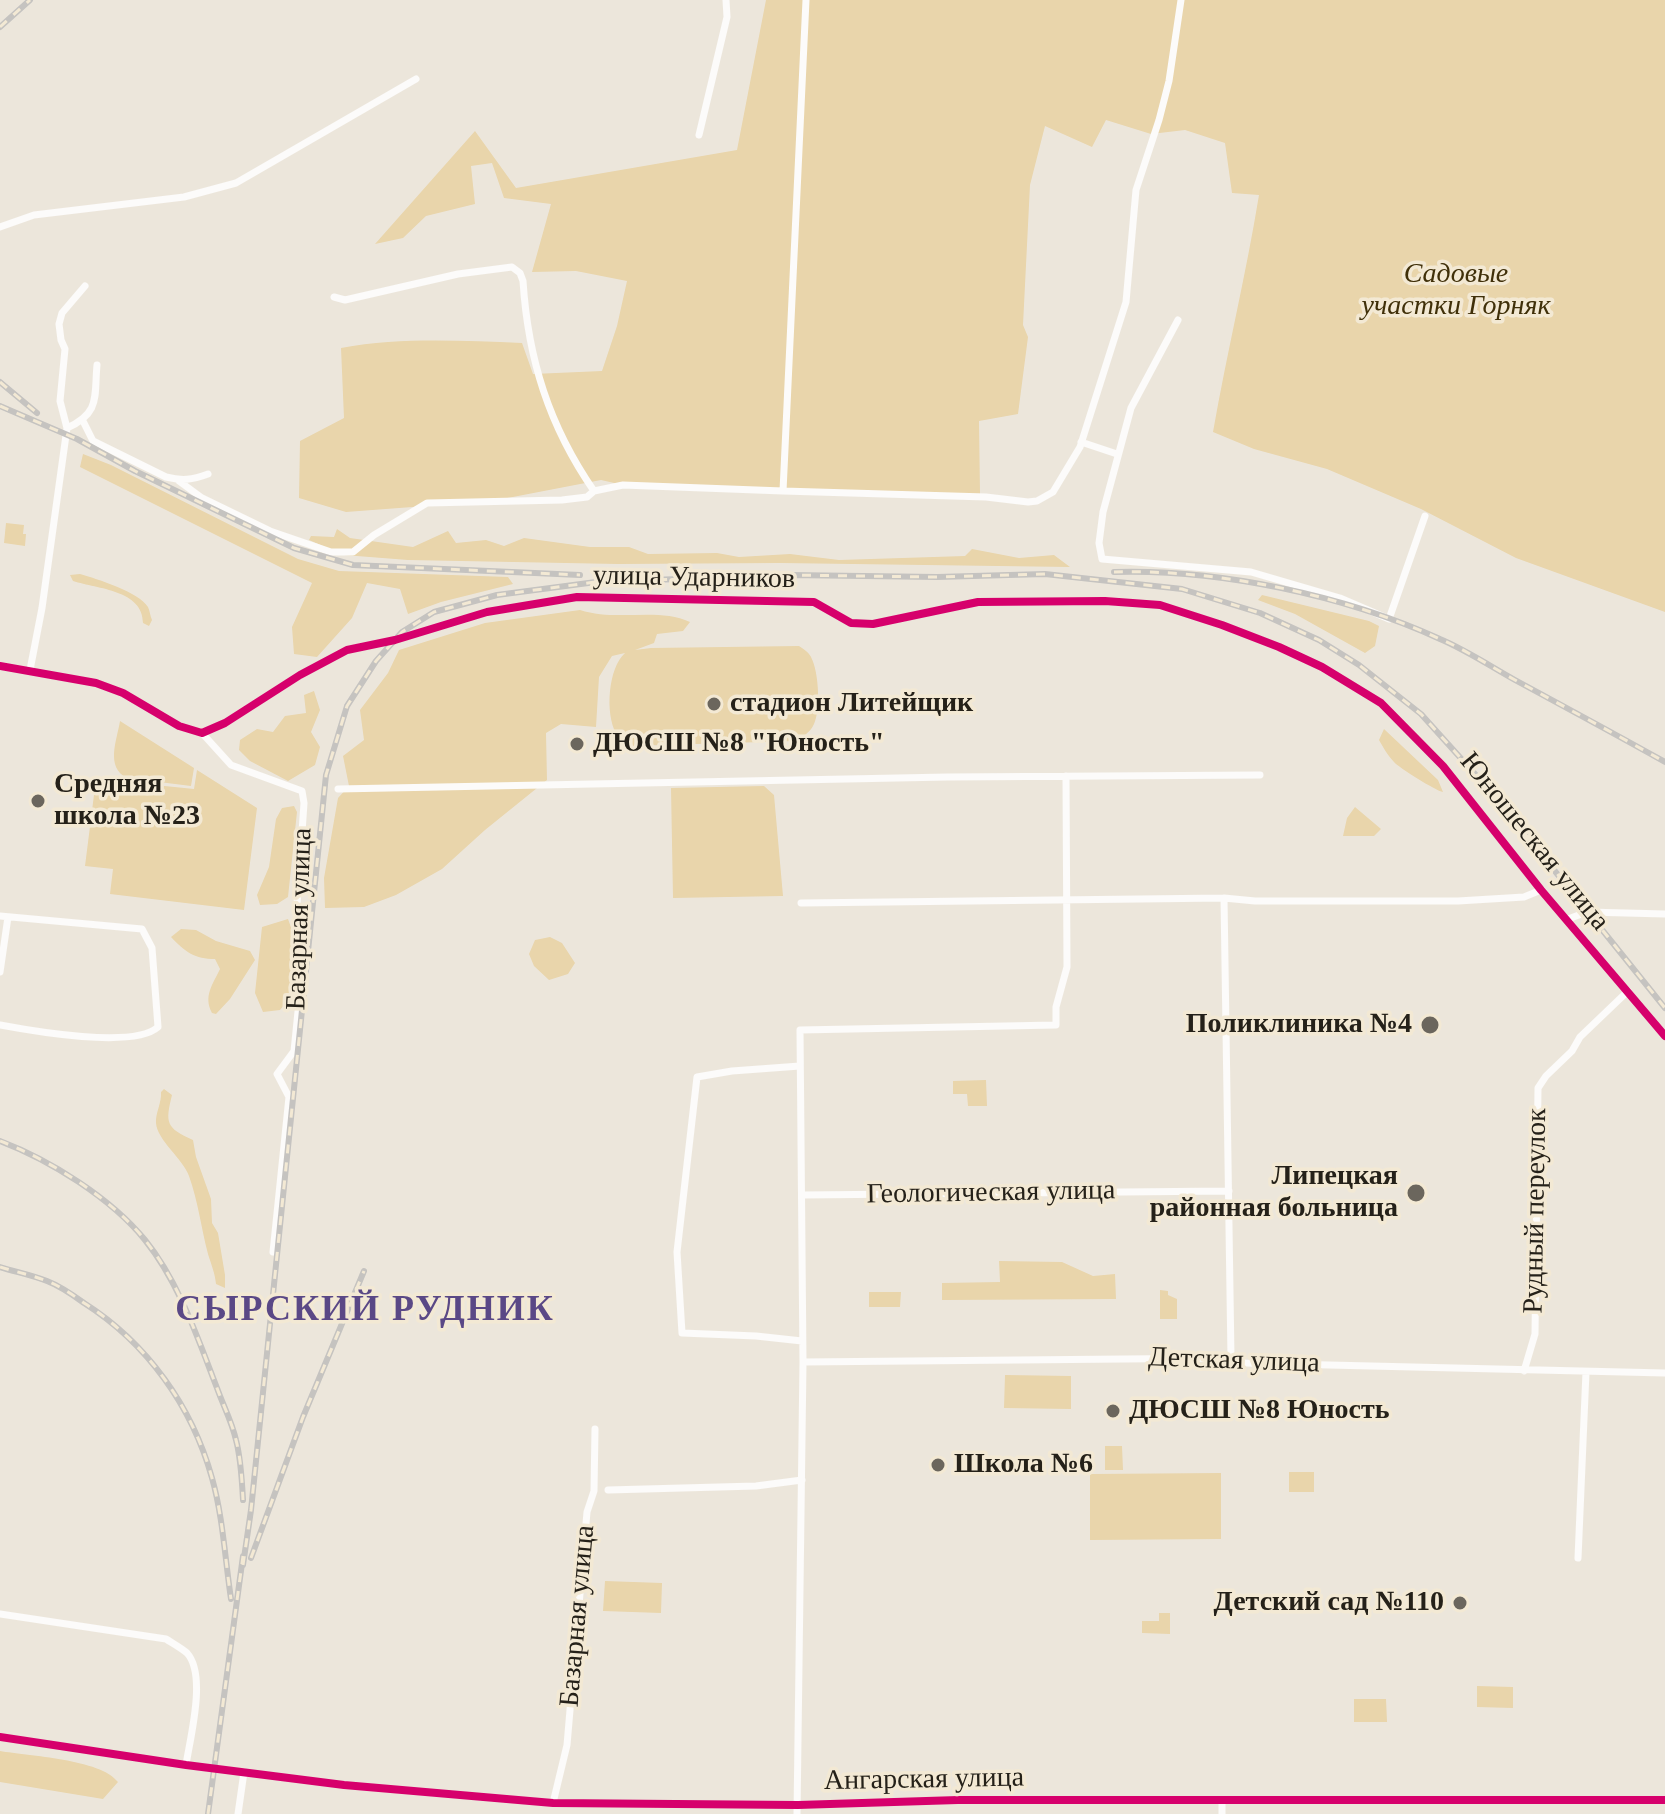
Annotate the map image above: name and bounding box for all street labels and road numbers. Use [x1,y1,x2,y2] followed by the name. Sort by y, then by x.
[593,559,795,597] street label: улица Ударников
[1452,746,1616,938] street label: Юношеская улица
[280,827,320,1011] street label: Базарная улица
[1517,1108,1555,1314] street label: Рудный переулок
[866,1174,1116,1212] street label: Геологическая улица
[1148,1341,1320,1381] street label: Детская улица
[553,1524,603,1708] street label: Базарная улица
[824,1761,1024,1799] street label: Ангарская улица

